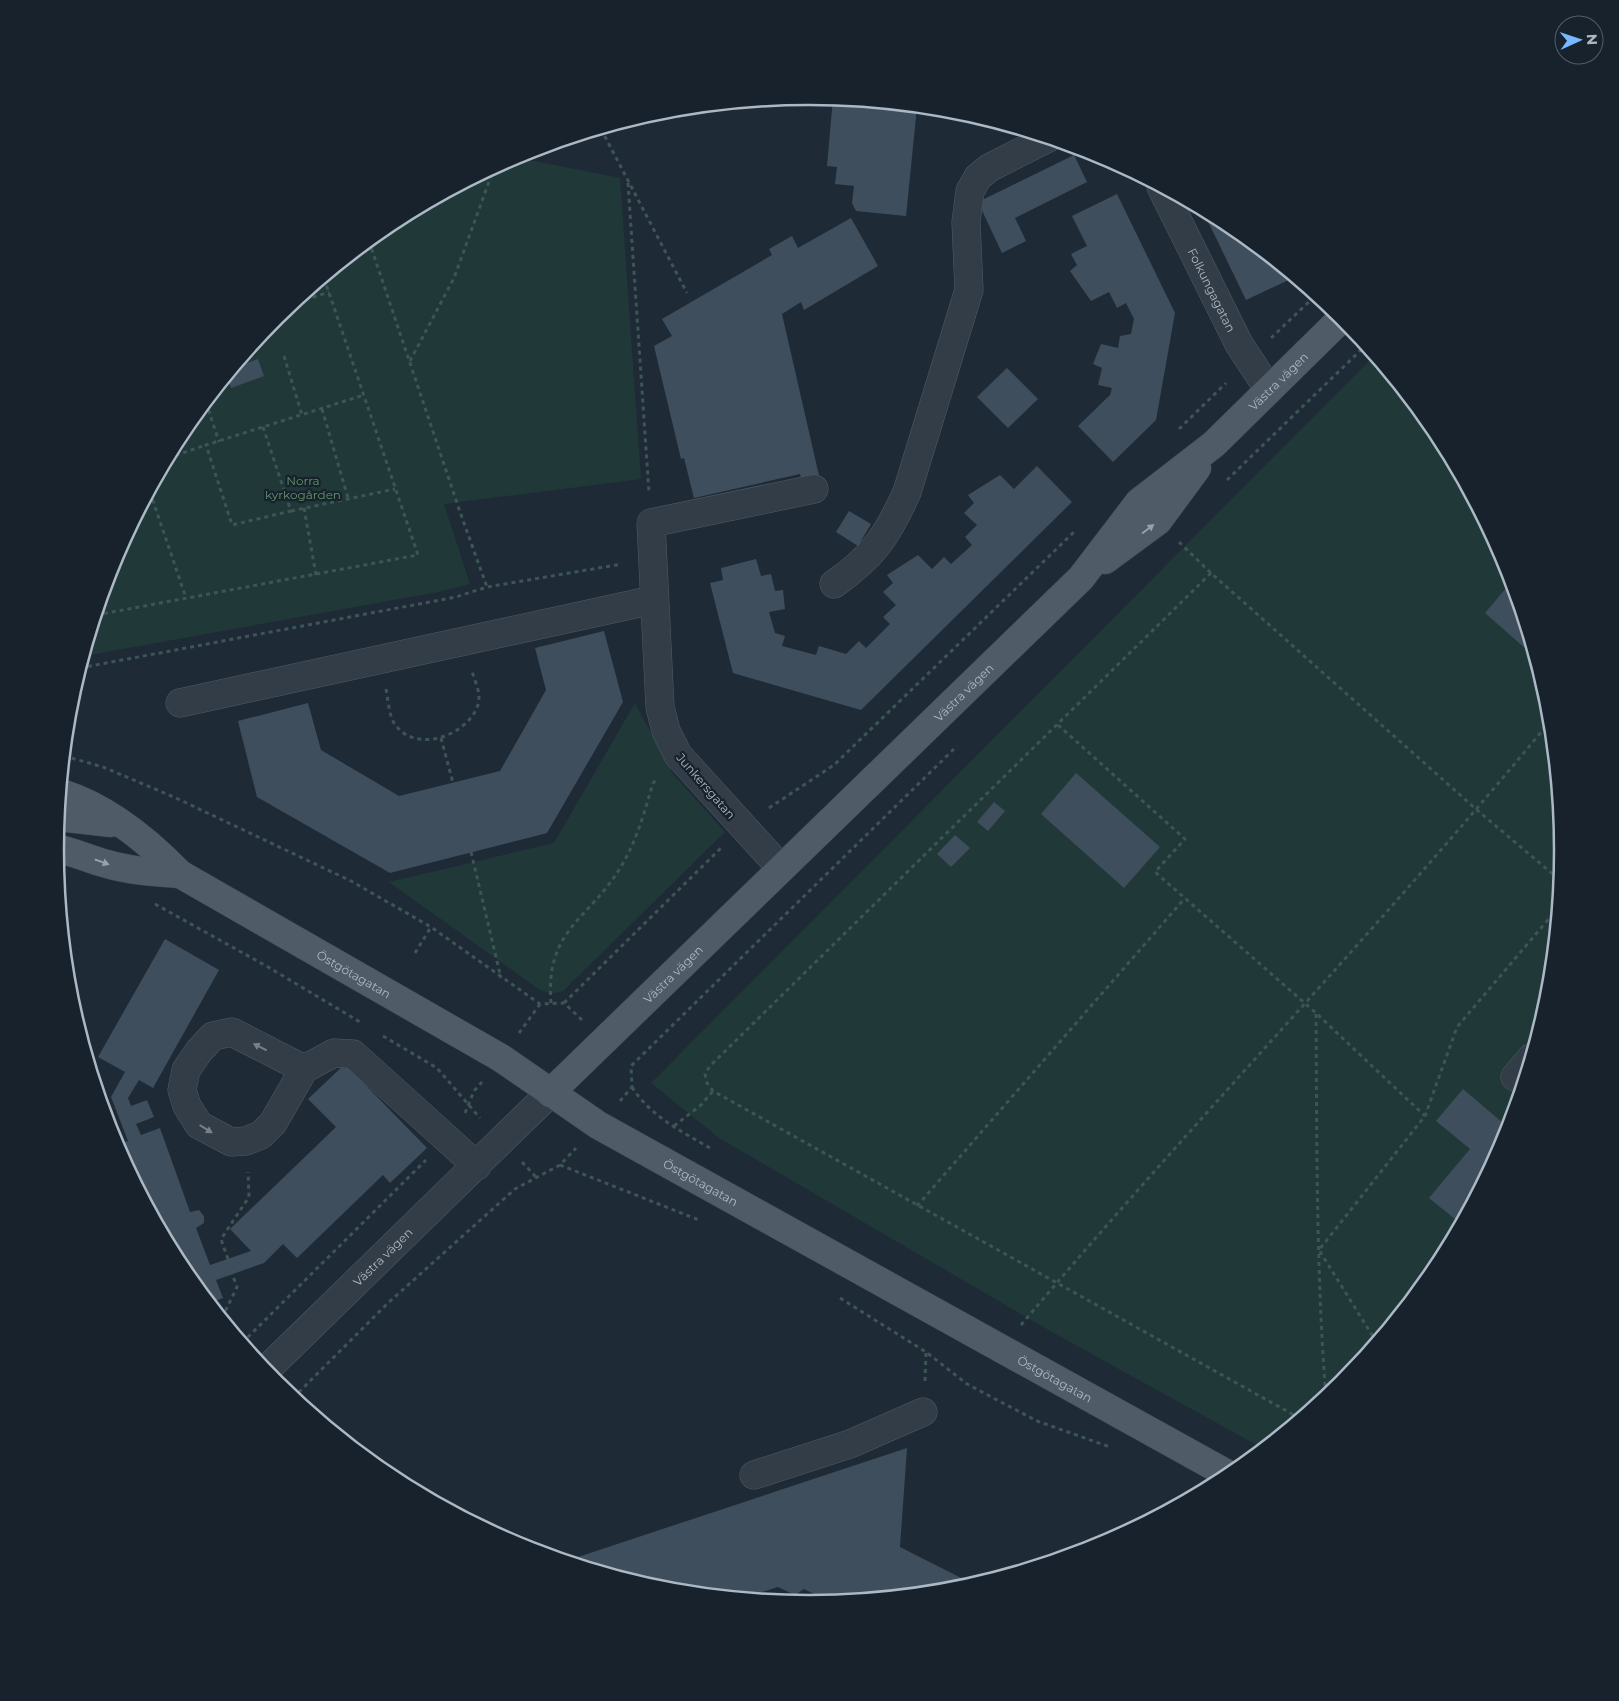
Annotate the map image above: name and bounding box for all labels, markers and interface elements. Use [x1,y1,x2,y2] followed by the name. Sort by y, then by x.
[1554,15,1604,65] north arrow
[1583,33,1601,45] text: N
[1185,245,1239,334] street label: Folkungagatan
[1245,349,1311,413] street label: Västra vägen
[265,473,341,502] park label: Norra kyrkogården
[1142,524,1155,534] one-way arrow
[931,660,996,724] street label: Västra vägen
[673,749,739,822] street label: Junkersgatan
[95,858,110,866] one-way arrow
[640,942,706,1006] street label: Västra vägen
[314,947,394,1001] street label: Östgötagatan
[253,1043,267,1051] one-way arrow
[200,1125,213,1134] one-way arrow
[661,1155,741,1209] street label: Östgötagatan
[350,1224,415,1289] street label: Västra vägen
[1015,1352,1095,1405] street label: Östgötagatan

